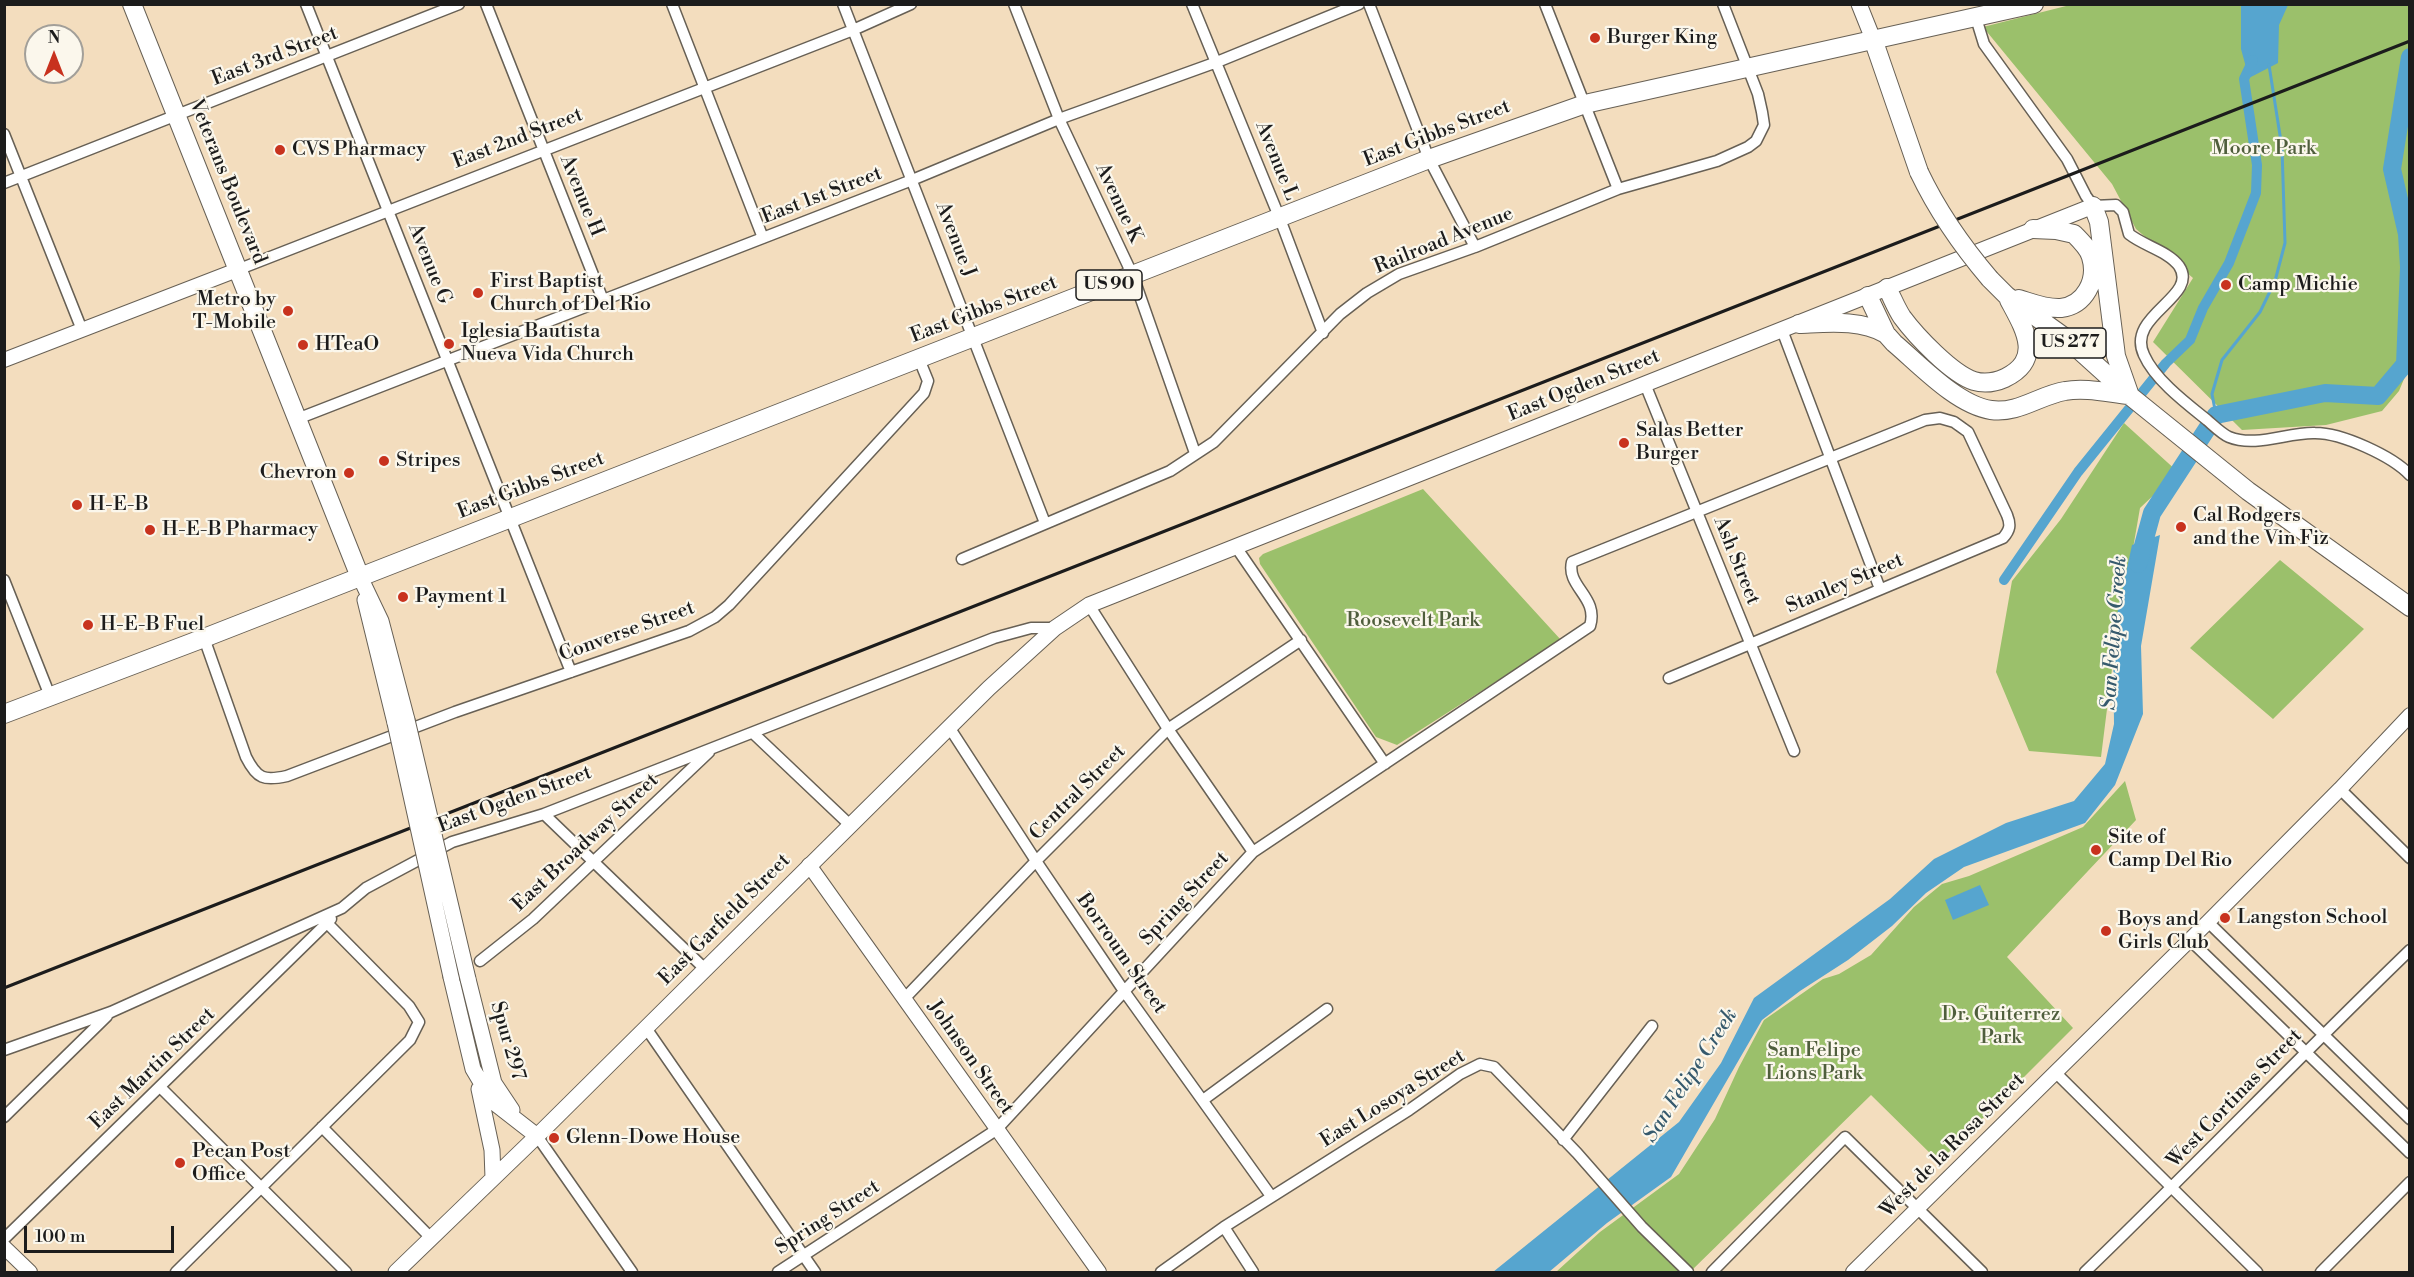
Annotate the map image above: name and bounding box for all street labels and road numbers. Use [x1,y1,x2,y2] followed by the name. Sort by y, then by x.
[208,22,342,92] street label: East 3rd Street
[1360,95,1514,173] street label: East Gibbs Street
[183,96,271,268] street label: Veterans Boulevard
[450,103,586,175] street label: East 2nd Street
[1249,118,1303,204] street label: Avenue L
[554,152,608,240] street label: Avenue H
[1089,160,1147,246] street label: Avenue K
[758,162,886,230] street label: East 1st Street
[930,199,980,281] street label: Avenue J
[1371,202,1517,280] street label: Railroad Avenue
[402,220,456,308] street label: Avenue G
[1076,270,1142,300] road number: US 90
[907,271,1061,349] street label: East Gibbs Street
[2034,328,2106,358] road number: US 277
[1504,345,1664,427] street label: East Ogden Street
[454,447,608,525] street label: East Gibbs Street
[1707,513,1765,609] street label: Ash Street
[1783,549,1907,619] street label: Stanley Street
[556,596,698,668] street label: Converse Street
[1025,740,1131,846] street label: Central Street
[435,761,595,839] street label: East Ogden Street
[508,769,664,917] street label: East Broadway Street
[1136,847,1234,951] street label: Spring Street
[654,849,796,991] street label: East Garfield Street
[1071,889,1171,1019] street label: Borroum Street
[922,996,1018,1120] street label: Johnson Street
[484,999,530,1083] street label: Spur 297
[85,1003,221,1135] street label: East Martin Street
[2162,1024,2308,1174] street label: West Cortinas Street
[1316,1045,1470,1153] street label: East Losoya Street
[1876,1069,2030,1223] street label: West de la Rosa Street
[771,1175,885,1261] street label: Spring Street

